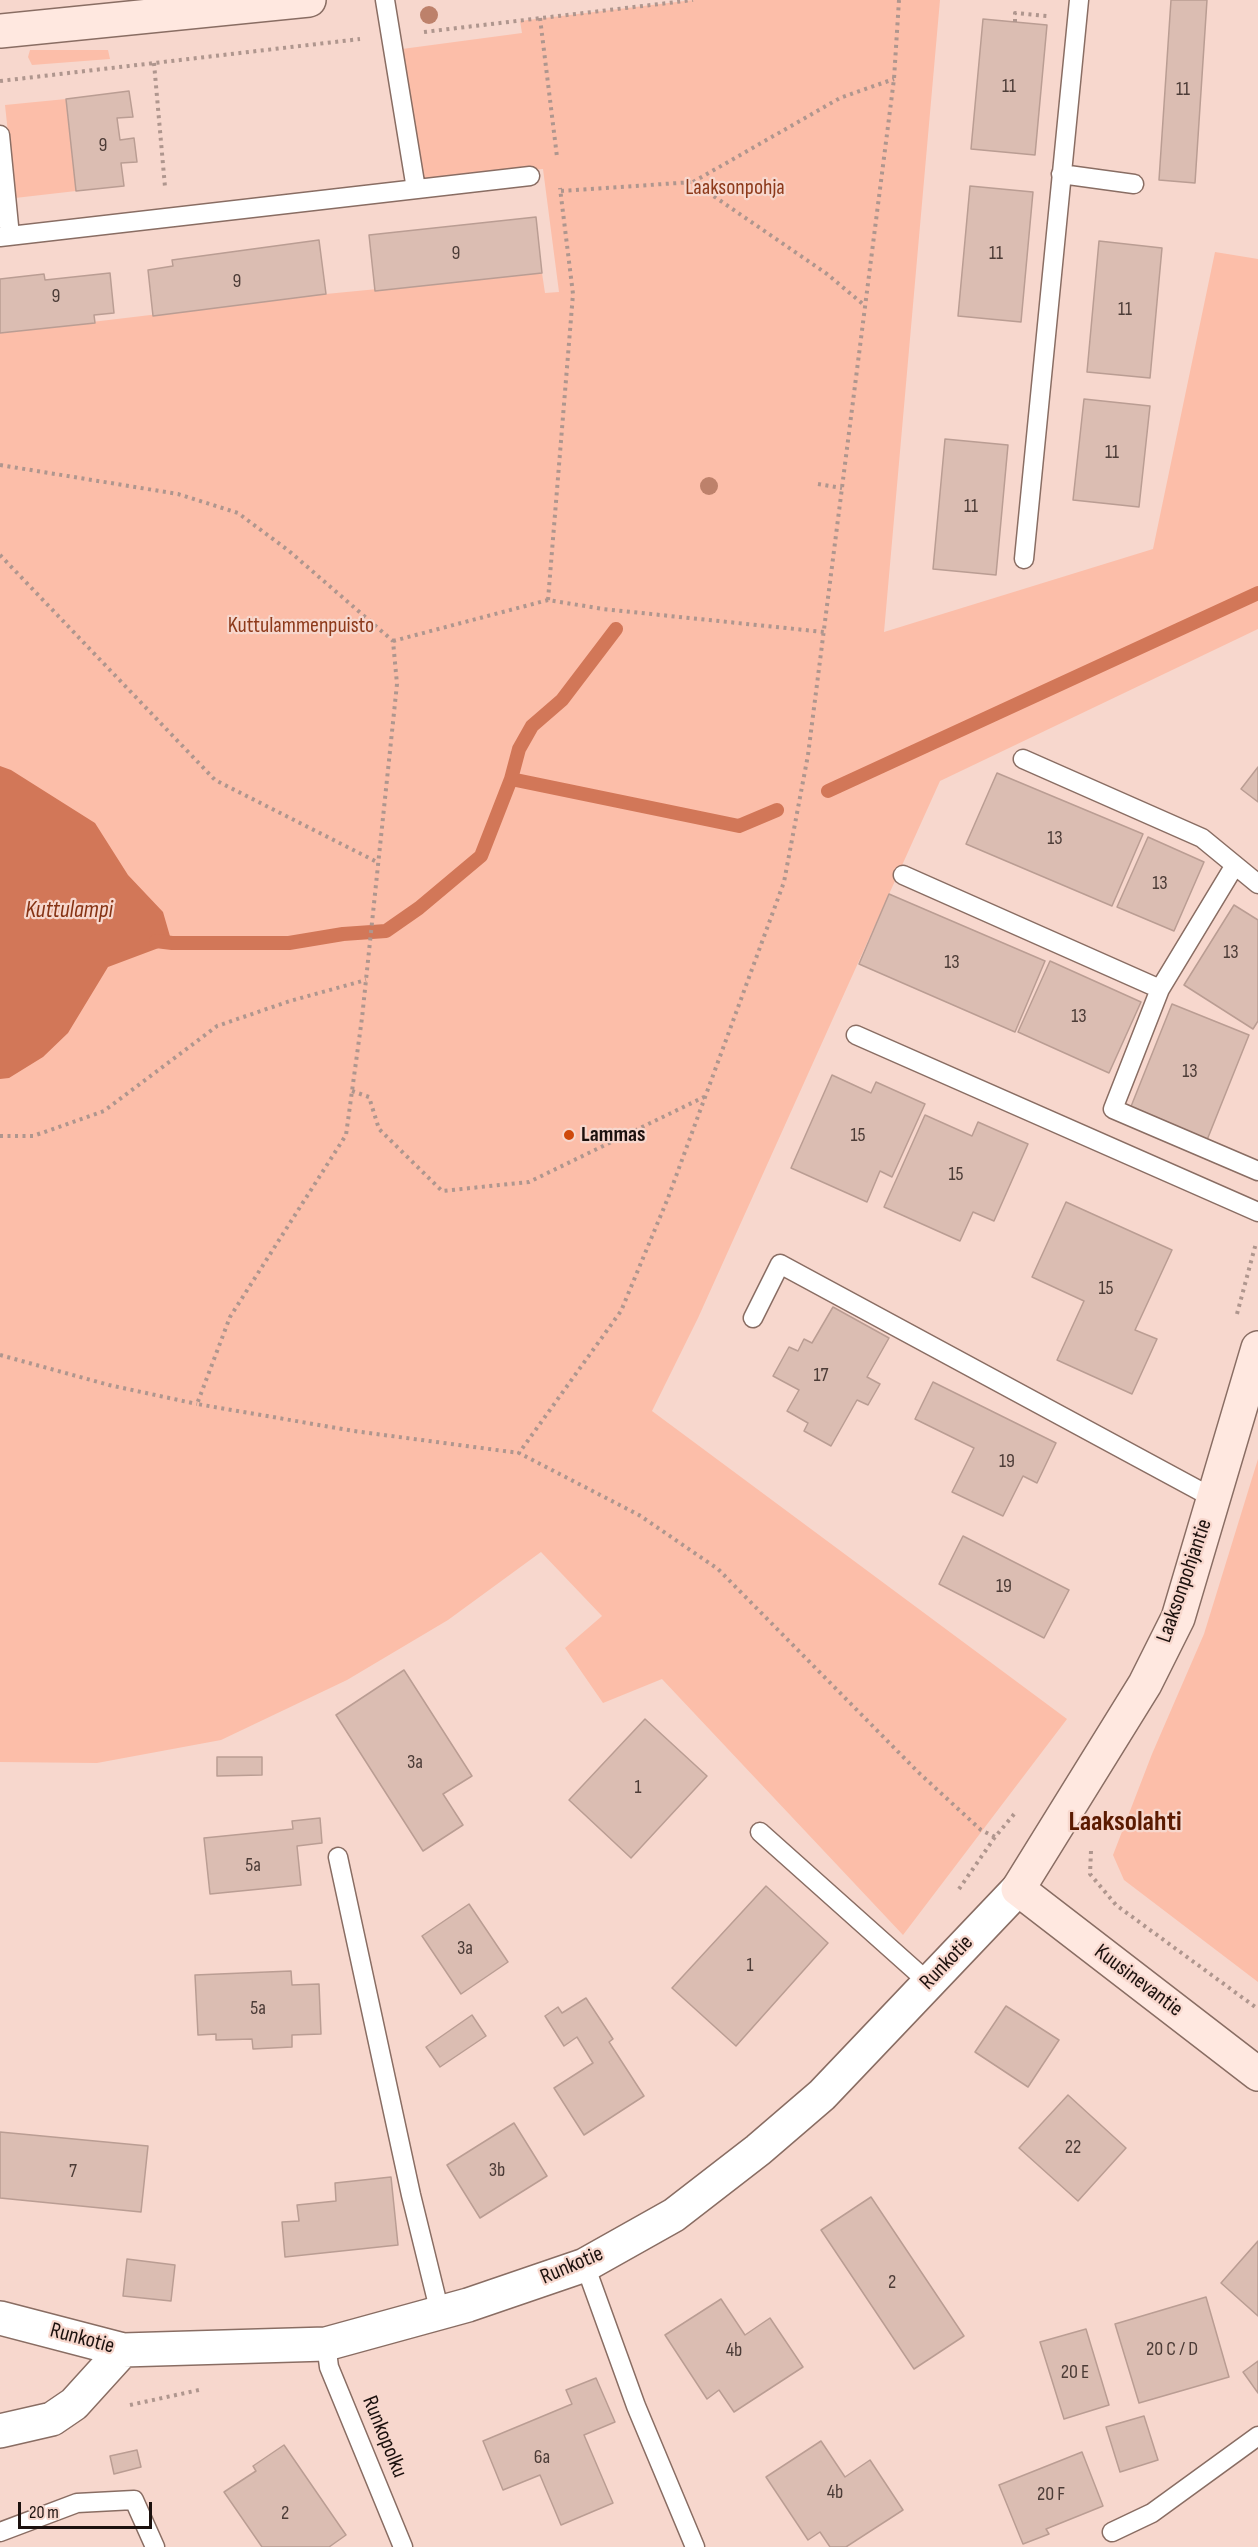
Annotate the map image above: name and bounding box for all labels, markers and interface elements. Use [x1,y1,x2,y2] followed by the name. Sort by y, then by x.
[1002,75,1016,99] house number: 11
[1176,78,1190,102] house number: 11
[99,134,107,158] house number: 9
[685,175,785,201] park label: Laaksonpohja
[452,242,460,266] house number: 9
[989,242,1003,266] house number: 11
[233,270,241,294] house number: 9
[52,285,60,309] house number: 9
[1118,298,1132,322] house number: 11
[1105,441,1119,465] house number: 11
[964,495,978,519] house number: 11
[228,613,374,639] park label: Kuttulammenpuisto
[1047,827,1063,851] house number: 13
[1152,872,1168,896] house number: 13
[25,897,113,925] water label: Kuttulampi
[1223,941,1239,965] house number: 13
[944,951,960,975] house number: 13
[1071,1005,1087,1029] house number: 13
[1182,1060,1198,1084] house number: 13
[581,1122,645,1148] place label: Lammas
[850,1124,866,1148] house number: 15
[562,1128,576,1142] marker: Lammas
[948,1163,964,1187] house number: 15
[1098,1277,1114,1301] house number: 15
[814,1364,828,1388] house number: 17
[999,1450,1015,1474] house number: 19
[1152,1516,1218,1646] street label: Laaksonpohjantie
[996,1575,1012,1599] house number: 19
[407,1751,423,1775] house number: 3a
[635,1776,641,1800] house number: 1
[1068,1806,1182,1840] district label: Laaksolahti
[245,1854,261,1878] house number: 5a
[915,1930,979,1996] street label: Runkotie
[457,1937,473,1961] house number: 3a
[1089,1939,1187,2023] street label: Kuusinevantie
[747,1954,753,1978] house number: 1
[250,1997,266,2021] house number: 5a
[1065,2136,1081,2160] house number: 22
[489,2159,505,2183] house number: 3b
[69,2160,77,2184] house number: 7
[537,2241,607,2291] street label: Runkotie
[888,2271,896,2295] house number: 2
[47,2318,117,2360] street label: Runkotie
[1146,2338,1198,2362] house number: 20 C / D
[726,2339,742,2363] house number: 4b
[1061,2361,1089,2385] house number: 20 E
[356,2392,412,2482] street label: Runkopolku
[534,2446,550,2470] house number: 6a
[827,2481,843,2505] house number: 4b
[1037,2483,1065,2507] house number: 20 F
[21,2490,154,2528] scale bar
[29,2502,59,2523] text: 20 m
[281,2502,289,2526] house number: 2

